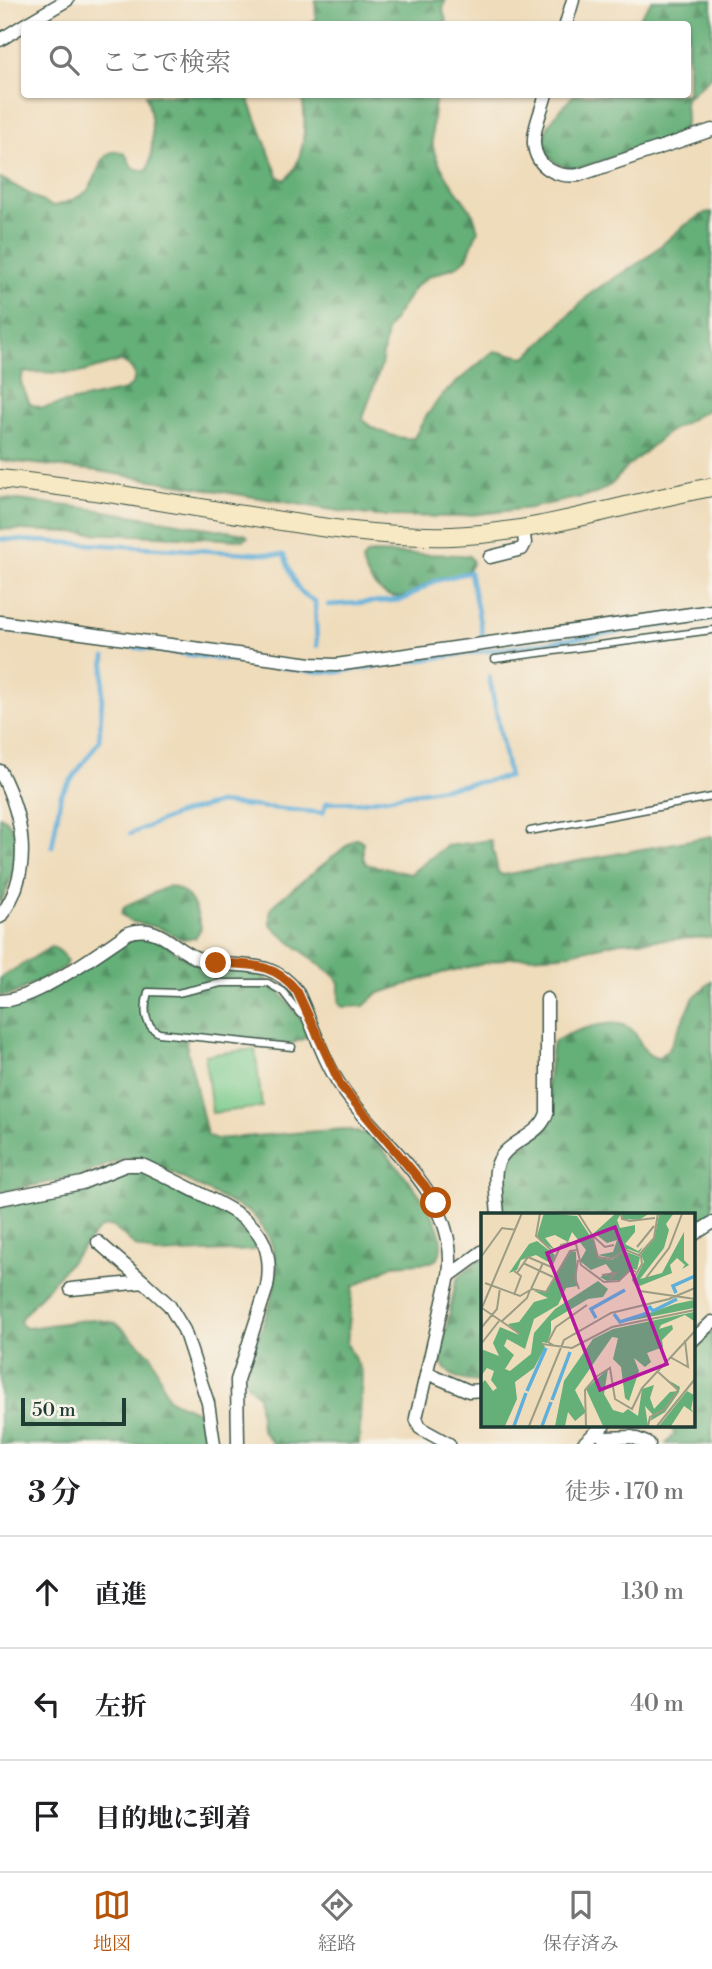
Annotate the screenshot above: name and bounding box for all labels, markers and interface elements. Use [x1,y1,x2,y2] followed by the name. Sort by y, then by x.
[21,21,691,98] search box
[45,41,83,79] icon: search
[101,47,231,79] text: ここで検索
[200,947,231,978] route end
[420,1187,451,1218] route start
[481,1213,694,1426] inset map
[21,1395,126,1427] scale bar
[32,1398,76,1422] text: 50 m
[28,1474,81,1512] text: 3 分
[565,1478,684,1506] text: 徒歩 · 170 m
[28,1573,66,1611] icon: ahead
[621,1578,684,1606] text: 130 m
[95,1579,147,1611] text: 直進
[28,1685,66,1723] icon: left
[630,1690,684,1718] text: 40 m
[95,1691,147,1723] text: 左折
[28,1797,66,1835] icon: arrive
[95,1803,251,1835] text: 目的地に到着
[93,1886,131,1956] tab: 地図
[318,1886,356,1956] tab: 経路
[543,1886,619,1956] tab: 保存済み

